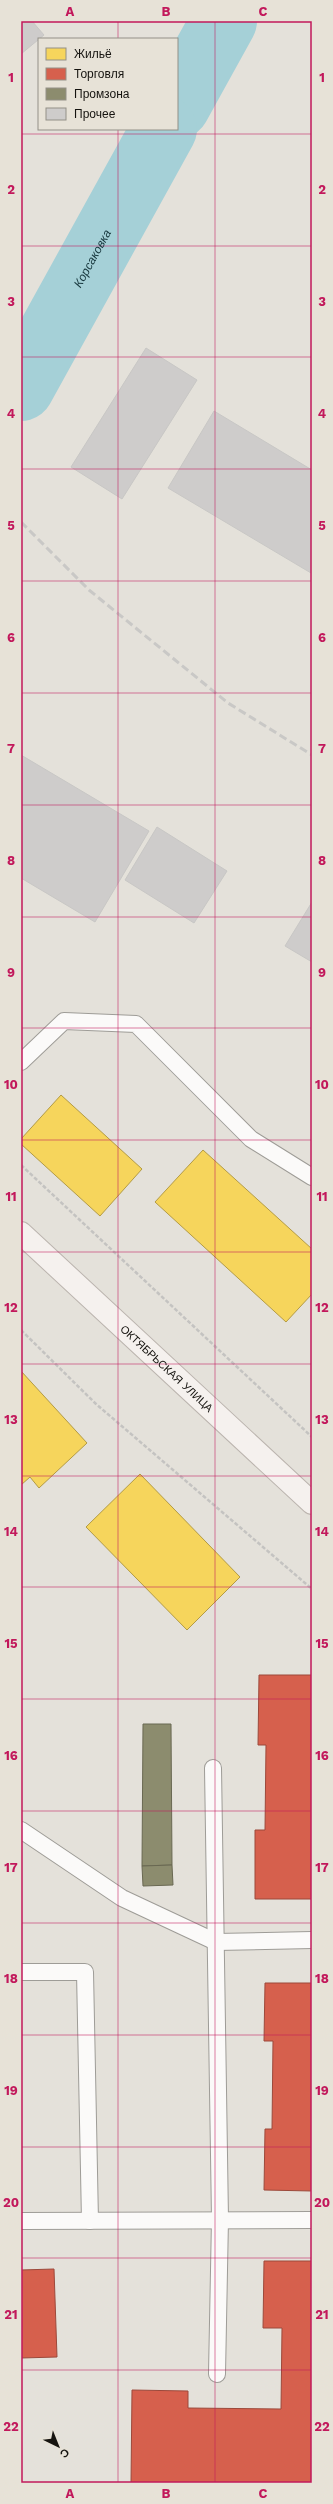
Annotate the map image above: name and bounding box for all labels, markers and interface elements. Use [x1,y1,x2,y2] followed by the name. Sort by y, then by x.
[66,4,75,19] text: A
[162,4,171,19] text: B
[259,4,268,19] text: C
[38,38,178,130] legend
[74,47,112,61] text: Жильё
[74,67,124,81] text: Торговля
[8,70,14,85] text: 1
[319,70,325,85] text: 1
[74,87,130,101] text: Промзона
[74,107,116,121] text: Прочее
[7,182,15,197] text: 2
[318,182,326,197] text: 2
[71,227,114,290] water label: Корсаковка
[7,294,15,309] text: 3
[318,294,326,309] text: 3
[7,406,16,421] text: 4
[318,406,327,421] text: 4
[7,518,15,533] text: 5
[318,518,326,533] text: 5
[7,630,15,645] text: 6
[318,630,326,645] text: 6
[7,741,15,756] text: 7
[318,741,326,756] text: 7
[7,853,15,868] text: 8
[318,853,326,868] text: 8
[7,965,15,980] text: 9
[318,965,326,980] text: 9
[4,1077,18,1092] text: 10
[315,1077,329,1092] text: 10
[5,1189,17,1204] text: 11
[316,1189,328,1204] text: 11
[4,1300,18,1315] text: 12
[315,1300,329,1315] text: 12
[118,1323,216,1415] street label: ОКТЯБРЬСКАЯ УЛИЦА
[4,1412,18,1427] text: 13
[315,1412,329,1427] text: 13
[4,1524,19,1539] text: 14
[315,1524,330,1539] text: 14
[4,1636,18,1651] text: 15
[315,1636,329,1651] text: 15
[4,1748,18,1763] text: 16
[315,1748,329,1763] text: 16
[4,1860,18,1875] text: 17
[315,1860,329,1875] text: 17
[4,1971,18,1986] text: 18
[315,1971,329,1986] text: 18
[4,2083,18,2098] text: 19
[315,2083,329,2098] text: 19
[3,2195,19,2210] text: 20
[314,2195,330,2210] text: 20
[4,2307,18,2322] text: 21
[315,2307,329,2322] text: 21
[3,2419,19,2434] text: 22
[314,2419,330,2434] text: 22
[38,2426,78,2466] north arrow
[57,2445,72,2460] text: С
[66,2486,75,2501] text: A
[162,2486,171,2501] text: B
[259,2486,268,2501] text: C

